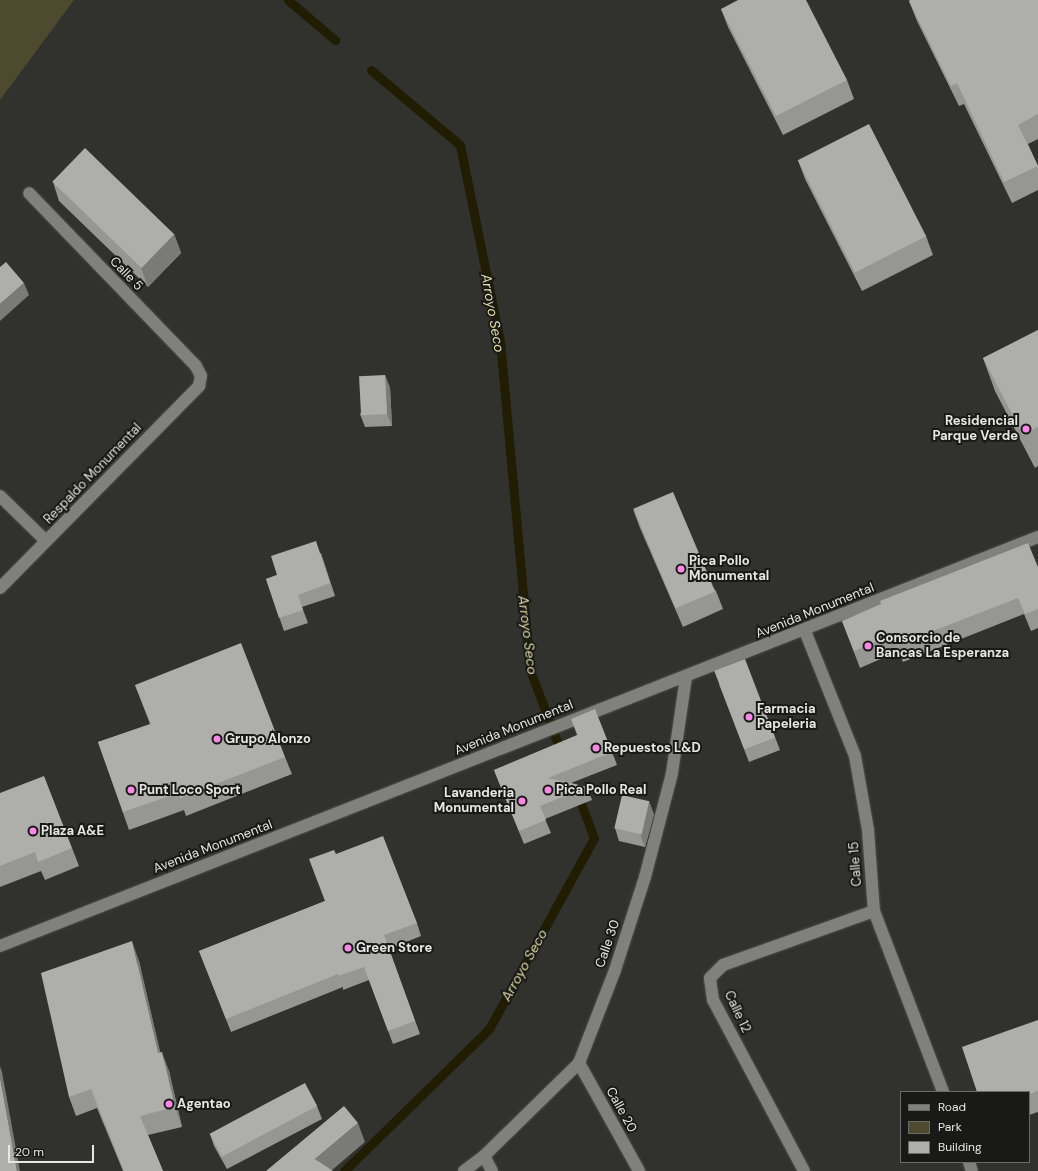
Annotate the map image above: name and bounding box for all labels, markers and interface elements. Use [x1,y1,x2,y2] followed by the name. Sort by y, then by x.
[106,254,146,294] street label: Calle 5
[478,272,508,354] water label: Arroyo Seco
[932,414,1018,445] place label: Residencial Parque Verde
[41,420,145,528] street label: Respaldo Monumental
[1021,424,1031,434] marker: Residencial Parque Verde
[689,554,769,585] place label: Pica Pollo Monumental
[676,564,686,574] marker: Pica Pollo Monumental
[754,580,876,642] street label: Avenida Monumental
[515,594,541,676] water label: Arroyo Seco
[876,631,1009,662] place label: Consorcio de Bancas La Esperanza
[863,641,873,651] marker: Consorcio de Bancas La Esperanza
[453,697,575,759] street label: Avenida Monumental
[757,702,816,733] place label: Farmacia Papeleria
[744,712,754,722] marker: Farmacia Papeleria
[225,731,311,747] place label: Grupo Alonzo
[212,734,222,744] marker: Grupo Alonzo
[604,740,701,756] place label: Repuestos L&D
[591,743,601,753] marker: Repuestos L&D
[139,782,241,798] place label: Punt Loco Sport
[556,782,646,798] place label: Pica Pollo Real
[126,785,136,795] marker: Punt Loco Sport
[543,785,553,795] marker: Pica Pollo Real
[434,786,514,817] place label: Lavanderia Monumental
[517,796,527,806] marker: Lavanderia Monumental
[151,817,275,877] street label: Avenida Monumental
[41,823,104,839] place label: Plaza A&E
[28,826,38,836] marker: Plaza A&E
[847,841,865,887] street label: Calle 15
[593,918,623,970] street label: Calle 30
[497,926,551,1004] water label: Arroyo Seco
[356,940,432,956] place label: Green Store
[343,943,353,953] marker: Green Store
[721,989,753,1035] street label: Calle 12
[602,1085,640,1135] street label: Calle 20
[900,1091,1030,1163] legend
[177,1096,231,1112] place label: Agentao
[164,1099,174,1109] marker: Agentao
[938,1099,966,1115] text: Road
[938,1119,962,1135] text: Park
[10,1137,96,1163] scale bar
[938,1139,982,1155] text: Building
[15,1144,44,1160] text: 20 m

